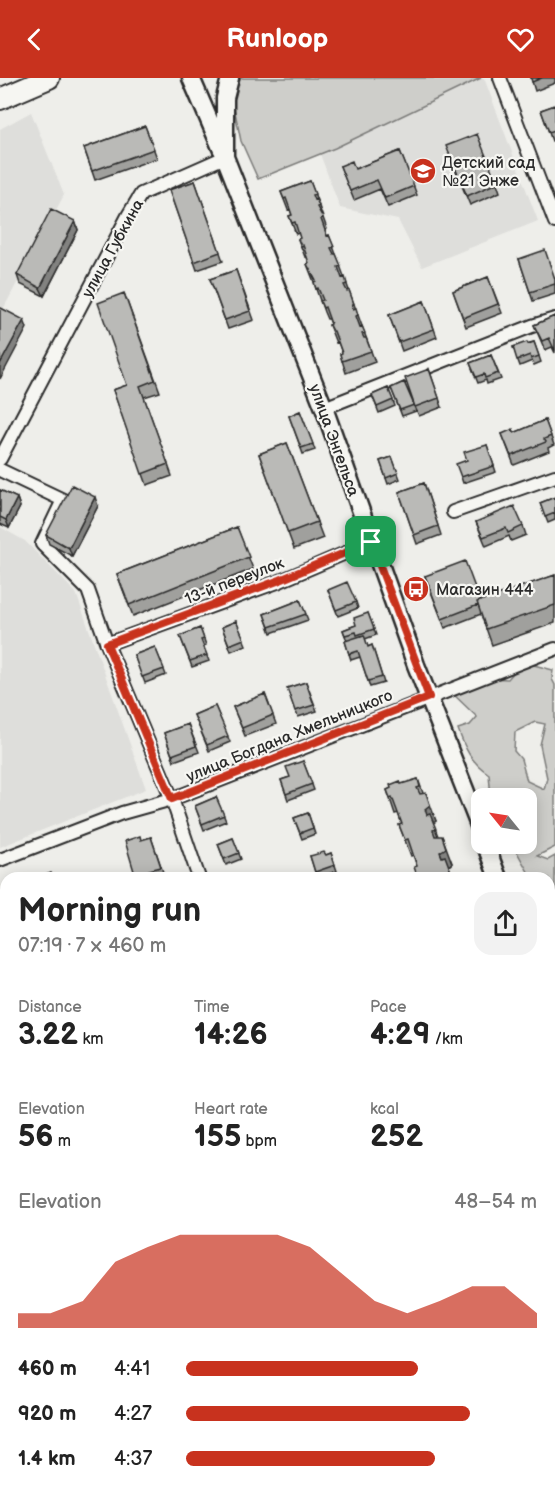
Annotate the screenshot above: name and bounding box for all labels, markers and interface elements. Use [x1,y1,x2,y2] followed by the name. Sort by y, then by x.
[18,23,51,56] icon: back
[227,23,328,55] text: Runloop
[504,23,537,56] icon: heart
[442,154,535,191] place label: Детский сад №21 Энже
[408,156,438,186] school or university icon: Детский сад №21 Энже
[78,196,148,301] street label: улица Губкина
[304,382,363,500] street label: улица Энгельса
[345,516,396,567] pin
[354,525,387,558] icon: arrive
[182,554,287,609] street label: 13-й переулок
[401,574,431,604] bus stop icon: Магазин 444
[436,581,534,600] place label: Магазин 444
[184,686,395,787] street label: улица Богдана Хмельницкого
[471,788,537,854] north arrow
[471,788,537,854] map controls
[18,891,201,931] text: Morning run
[474,892,537,955] button: share
[18,934,166,958] text: 07:19 · 7 × 460 m
[18,998,82,1017] text: Distance
[194,998,229,1017] text: Time
[370,998,406,1017] text: Pace
[18,1017,78,1053] text: 3.22
[194,1017,268,1053] text: 14:26
[370,1017,430,1053] text: 4:29
[78,1030,103,1049] text: km
[430,1030,463,1049] text: /km
[18,1100,85,1119] text: Elevation
[194,1100,268,1119] text: Heart rate
[370,1100,399,1119] text: kcal
[18,1119,54,1155] text: 56
[194,1119,241,1155] text: 155
[370,1119,423,1155] text: 252
[54,1132,71,1151] text: m
[241,1132,277,1151] text: bpm
[18,1190,101,1214] text: Elevation
[454,1190,537,1214] text: 48–54 m
[18,1357,77,1381] text: 460 m
[114,1357,150,1381] text: 4:41
[18,1402,76,1426] text: 920 m
[114,1402,152,1426] text: 4:27
[18,1447,76,1471] text: 1.4 km
[114,1447,152,1471] text: 4:37

